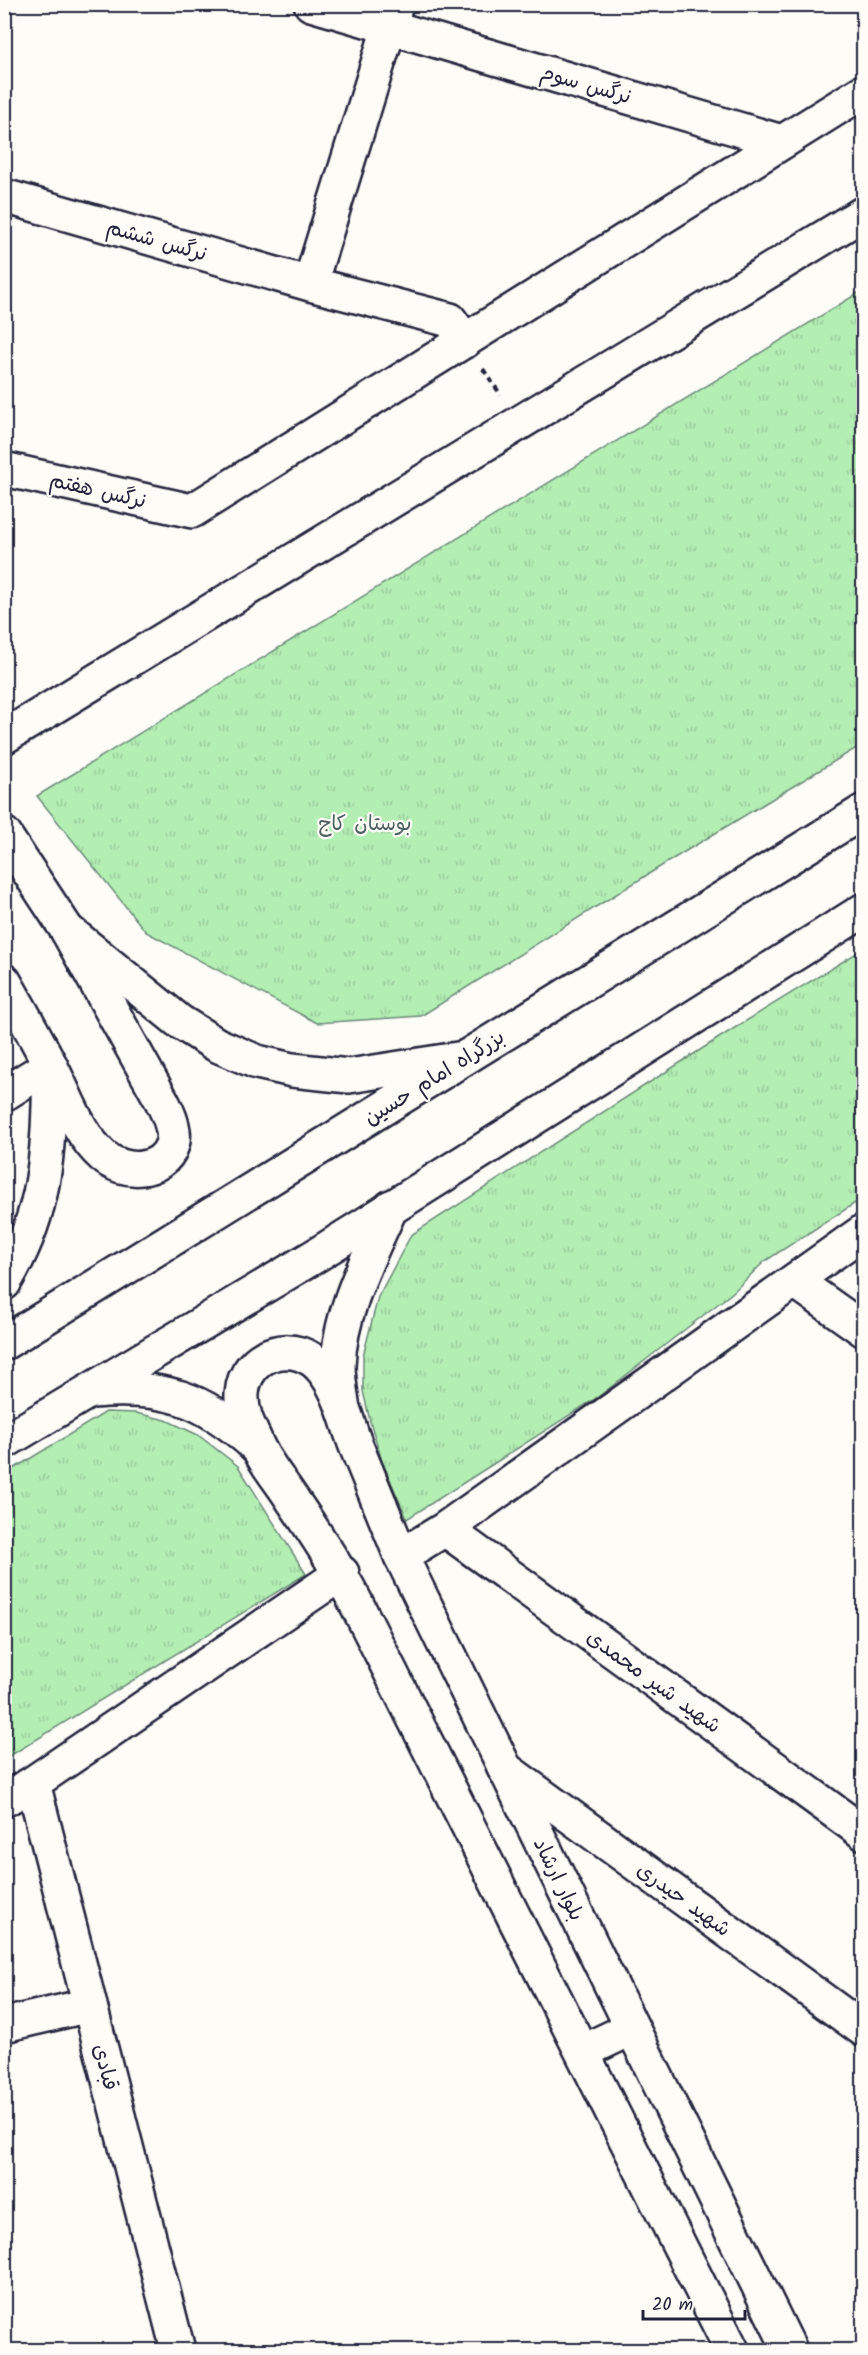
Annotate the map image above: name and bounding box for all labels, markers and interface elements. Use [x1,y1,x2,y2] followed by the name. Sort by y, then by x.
[536,57,635,114] street label: نرگس سوم
[102,211,211,272] street label: نرگس ششم
[46,464,149,519] street label: نرگس هفتم
[318,808,412,841] park label: بوستان کاج
[358,1022,512,1135] street label: بزرگراه امام حسین
[579,1622,728,1743] street label: شهید شیر محمدی
[523,1832,592,1927] street label: بلوار ارشاد
[629,1855,737,1946] street label: شهید حیدری
[83,2041,126,2094] street label: قبادی
[643,2283,745,2321] scale bar
[652,2291,693,2320] text: 20 m

